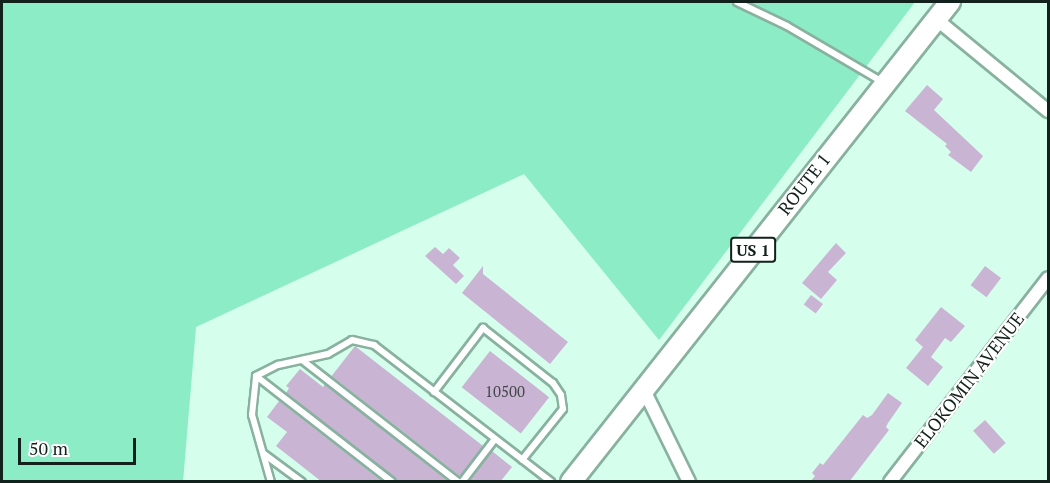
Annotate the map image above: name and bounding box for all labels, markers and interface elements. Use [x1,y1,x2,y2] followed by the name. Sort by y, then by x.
[773,149,835,219] street label: ROUTE 1
[729,237,777,263] road number: US 1
[909,308,1029,452] street label: ELOKOMIN AVENUE
[485,383,525,401] house number: 10500
[21,426,140,464] scale bar
[29,436,68,460] text: 50 m

